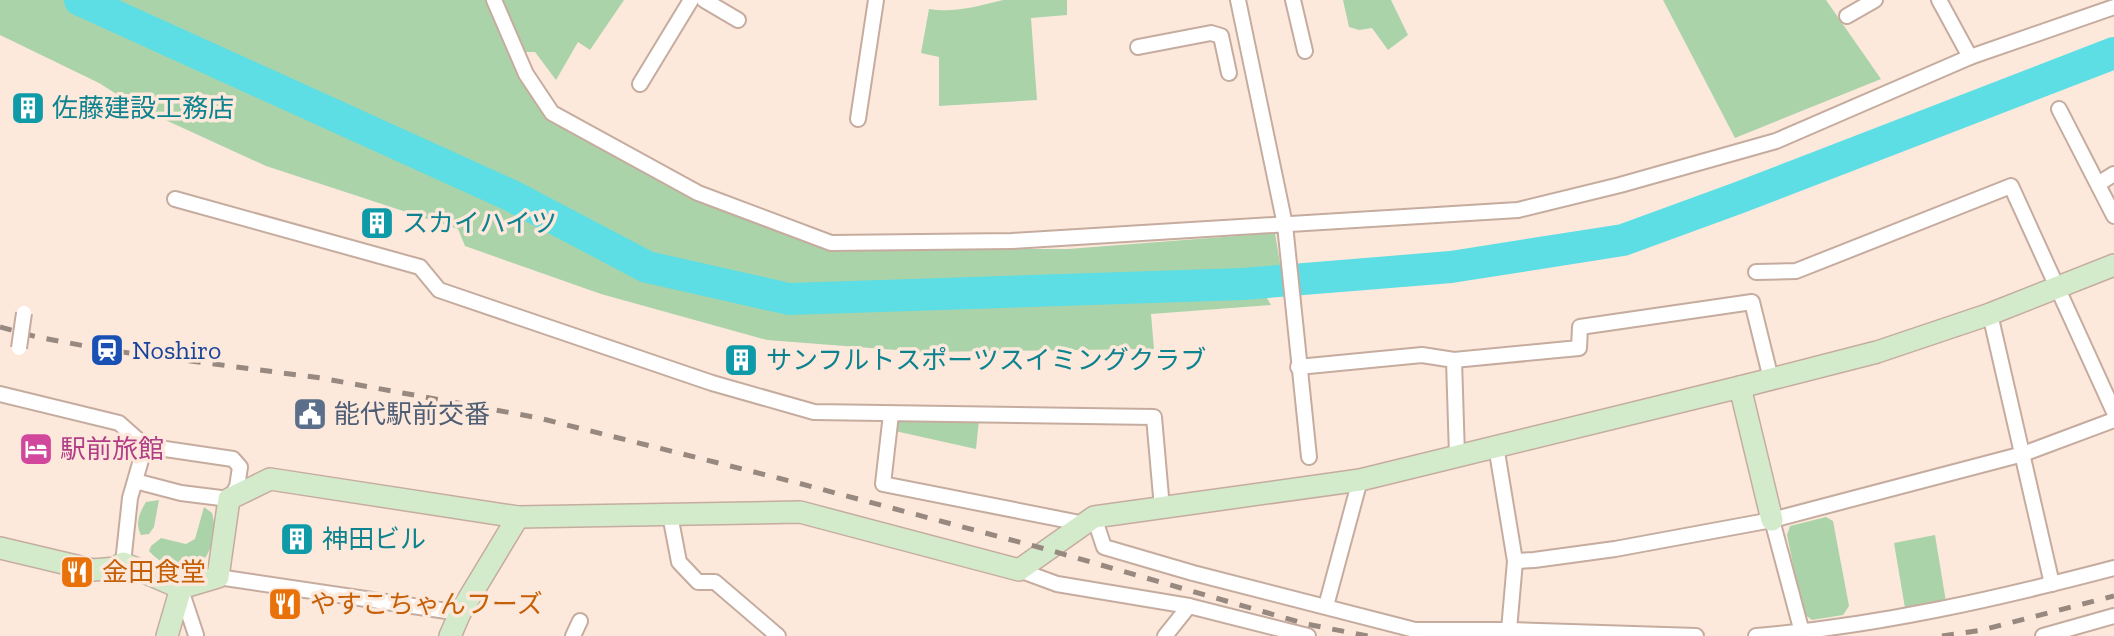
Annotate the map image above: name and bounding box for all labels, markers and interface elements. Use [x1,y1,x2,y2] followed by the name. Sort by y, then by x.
[9,89,47,127] building icon: 佐藤建設工務店
[52,92,234,124] place label: 佐藤建設工務店
[358,204,396,242] building icon: スカイハイツ
[402,207,557,239] place label: スカイハイツ
[88,331,126,369] station icon: Noshiro
[132,334,221,366] place label: Noshiro
[722,341,760,379] building icon: サンフルトスポーツスイミングクラブ
[766,344,1206,376] place label: サンフルトスポーツスイミングクラブ
[291,395,329,433] public building icon: 能代駅前交番
[334,398,490,430] place label: 能代駅前交番
[17,430,55,468] hotel icon: 駅前旅館
[60,433,164,465] place label: 駅前旅館
[278,520,316,558] building icon: 神田ビル
[322,523,426,555] place label: 神田ビル
[58,553,96,591] restaurant icon: 金田食堂
[102,556,206,588] place label: 金田食堂
[266,585,304,623] restaurant icon: やすこちゃんフーズ
[310,588,543,620] place label: やすこちゃんフーズ

